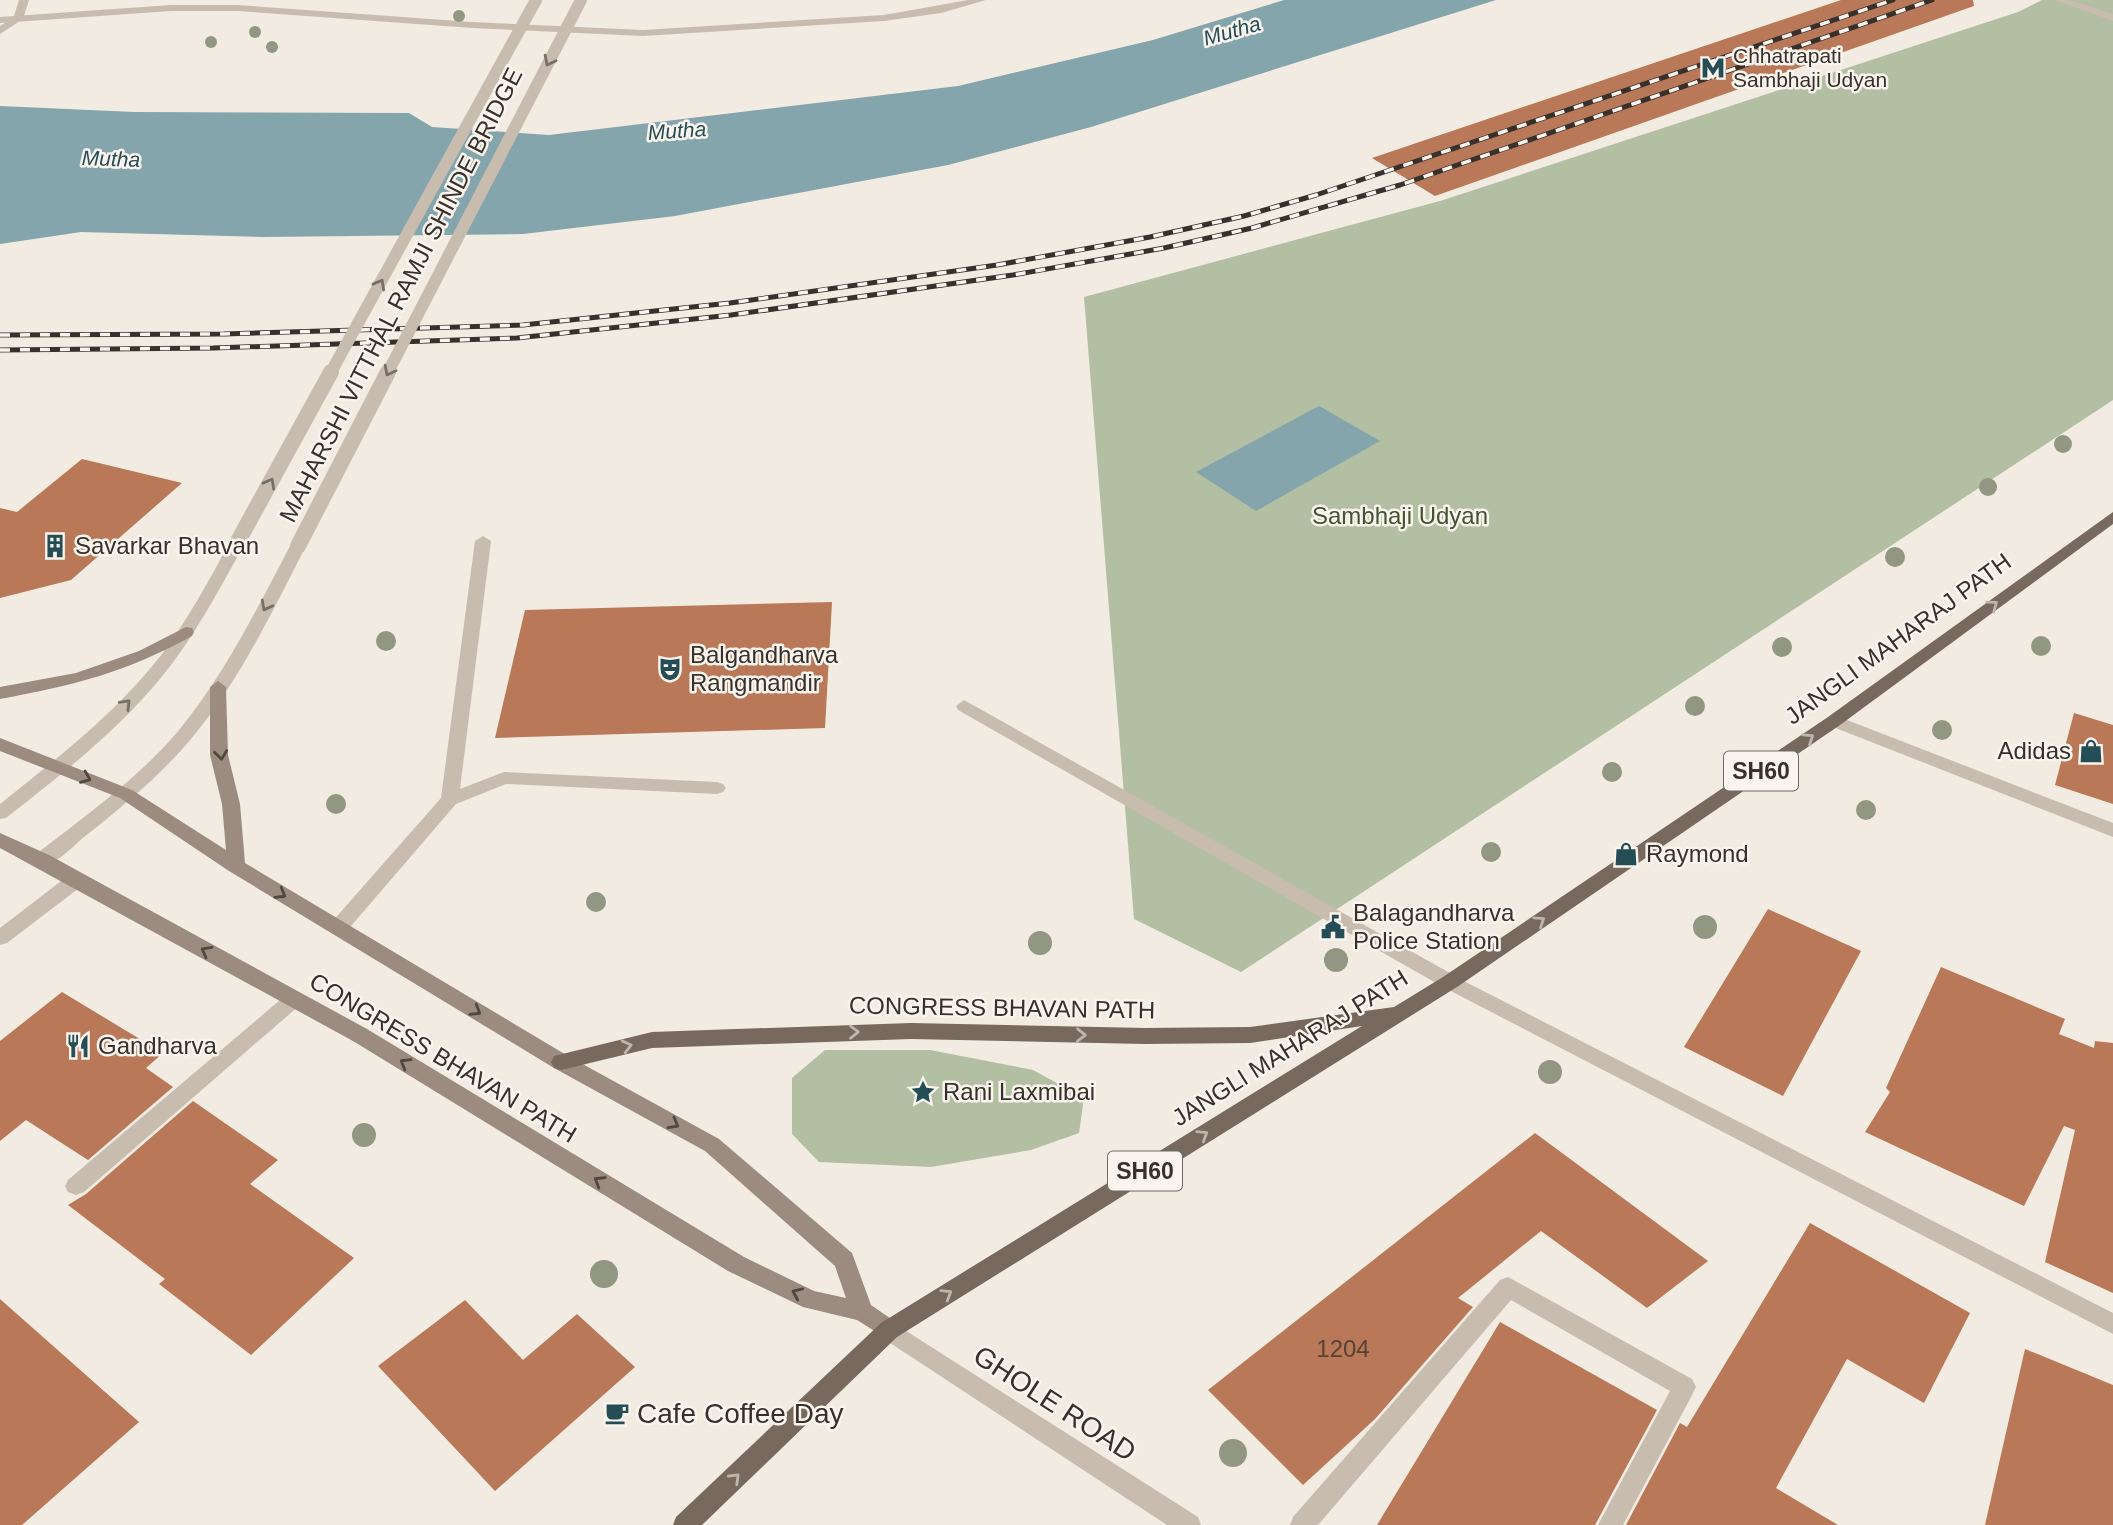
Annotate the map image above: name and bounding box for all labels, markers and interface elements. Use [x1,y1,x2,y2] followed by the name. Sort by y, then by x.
[1201,11,1263,50] water label: Mutha
[1733,44,1887,91] place label: Chhatrapati Sambhaji Udyan
[544,53,558,66] one-way arrow
[1699,54,1727,82] metro station icon: Chhatrapati Sambhaji Udyan
[274,63,527,526] street label: MAHARSHI VITTHAL RAMJI SHINDE BRIDGE
[647,117,707,144] water label: Mutha
[81,146,141,171] water label: Mutha
[371,279,385,291] one-way arrow
[383,364,397,377] one-way arrow
[262,478,275,491] one-way arrow
[1312,502,1488,529] park label: Sambhaji Udyan
[41,532,69,560] building icon: Savarkar Bhavan
[75,532,259,559] place label: Savarkar Bhavan
[1780,548,2016,730] street label: JANGLI MAHARAJ PATH
[261,599,275,612] one-way arrow
[1985,600,1998,613] one-way arrow
[690,641,839,696] place label: Balgandharva Rangmandir
[656,655,684,683] theatre icon: Balgandharva Rangmandir
[117,700,130,713] one-way arrow
[1801,734,1814,746] one-way arrow
[1998,737,2071,764] place label: Adidas
[2077,737,2105,765] shop icon: Adidas
[213,749,228,761] one-way arrow
[1724,751,1798,790] road number: SH60
[79,770,92,784] one-way arrow
[1612,840,1640,868] shop icon: Raymond
[1646,840,1749,867] place label: Raymond
[274,885,287,898] one-way arrow
[1353,899,1515,954] place label: Balagandharva Police Station
[1319,913,1347,941] public building icon: Balagandharva Police Station
[1532,916,1545,929] one-way arrow
[201,946,214,959] one-way arrow
[1167,964,1412,1131] street label: JANGLI MAHARAJ PATH
[305,967,581,1148] street label: CONGRESS BHAVAN PATH
[849,991,1155,1024] street label: CONGRESS BHAVAN PATH
[469,1003,482,1016] one-way arrow
[849,1024,859,1040] one-way arrow
[1076,1027,1087,1043] one-way arrow
[64,1032,92,1060] restaurant icon: Gandharva
[98,1032,217,1059] place label: Gandharva
[621,1040,633,1054] one-way arrow
[399,1058,412,1071] one-way arrow
[909,1078,937,1106] place icon: Rani Laxmibai
[943,1078,1095,1105] place label: Rani Laxmibai
[667,1116,679,1129] one-way arrow
[1195,1131,1208,1144] one-way arrow
[1108,1152,1182,1190] road number: SH60
[594,1176,607,1189] one-way arrow
[792,1287,804,1301] one-way arrow
[940,1289,953,1302] one-way arrow
[1316,1335,1370,1362] house number: 1204
[968,1340,1141,1467] street label: GHOLE ROAD
[637,1398,844,1429] place label: Cafe Coffee Day
[603,1399,631,1427] cafe icon: Cafe Coffee Day
[727,1473,740,1486] one-way arrow

